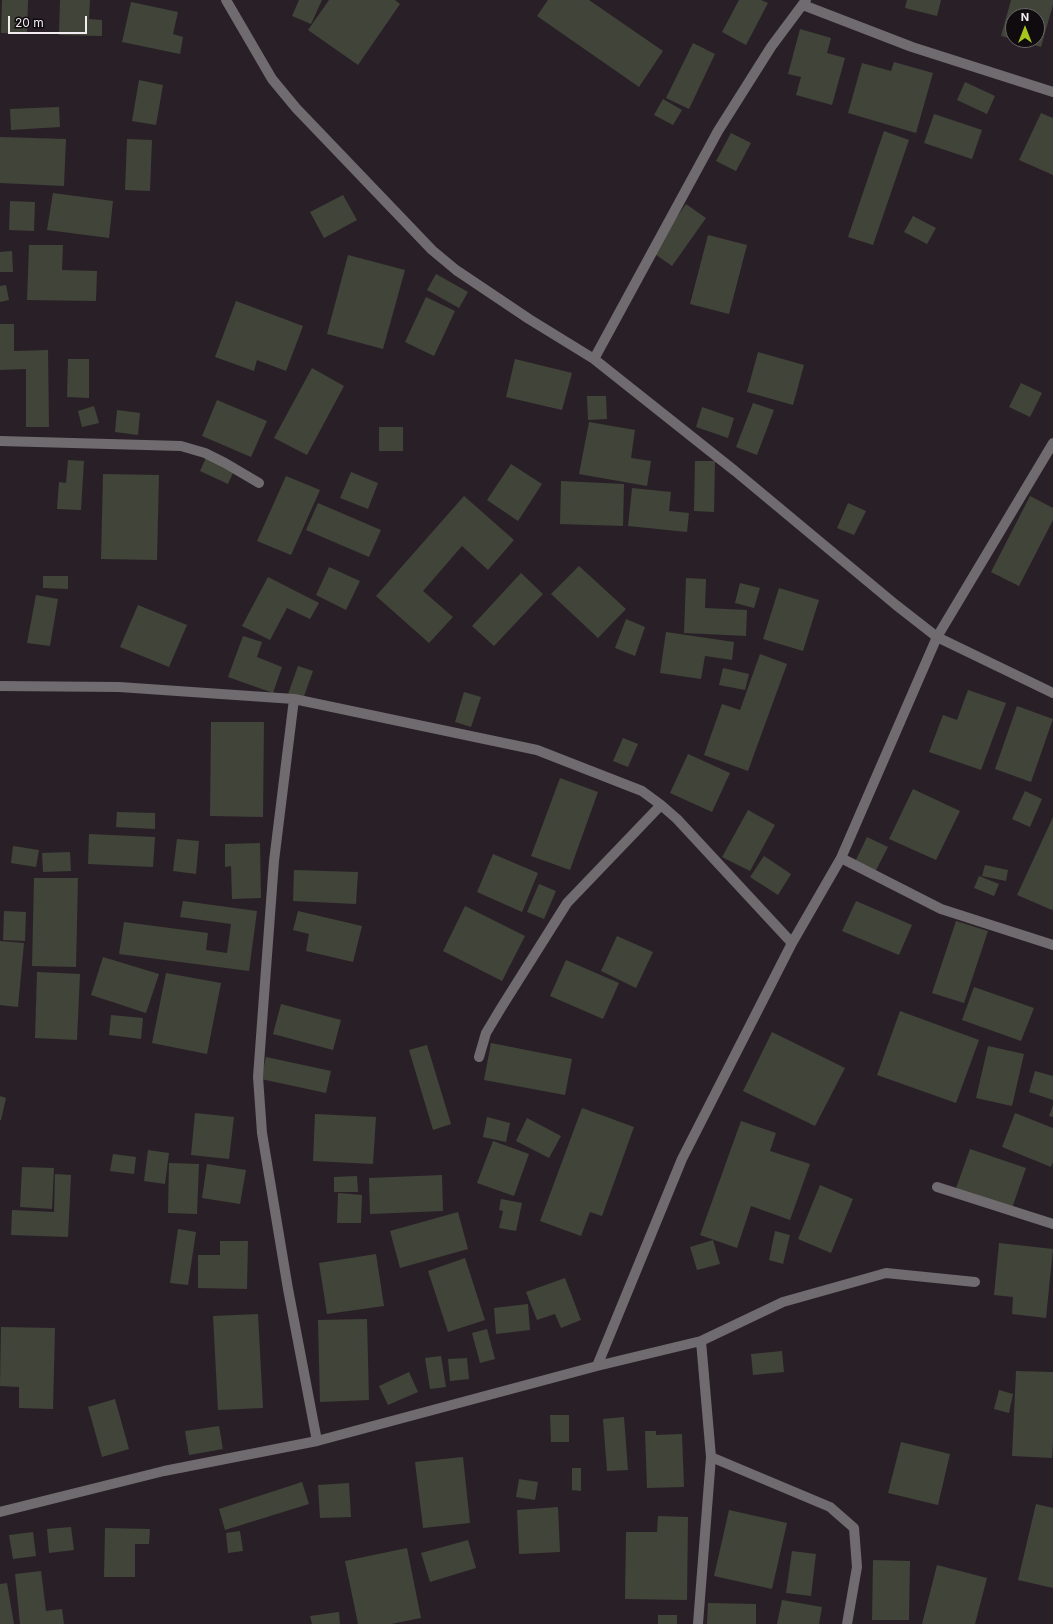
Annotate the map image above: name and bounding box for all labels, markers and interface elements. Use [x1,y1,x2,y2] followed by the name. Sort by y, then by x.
[10,8,89,34] scale bar
[1005,8,1045,48] north arrow
[1021,10,1029,24] text: N
[15,15,44,30] text: 20 m

